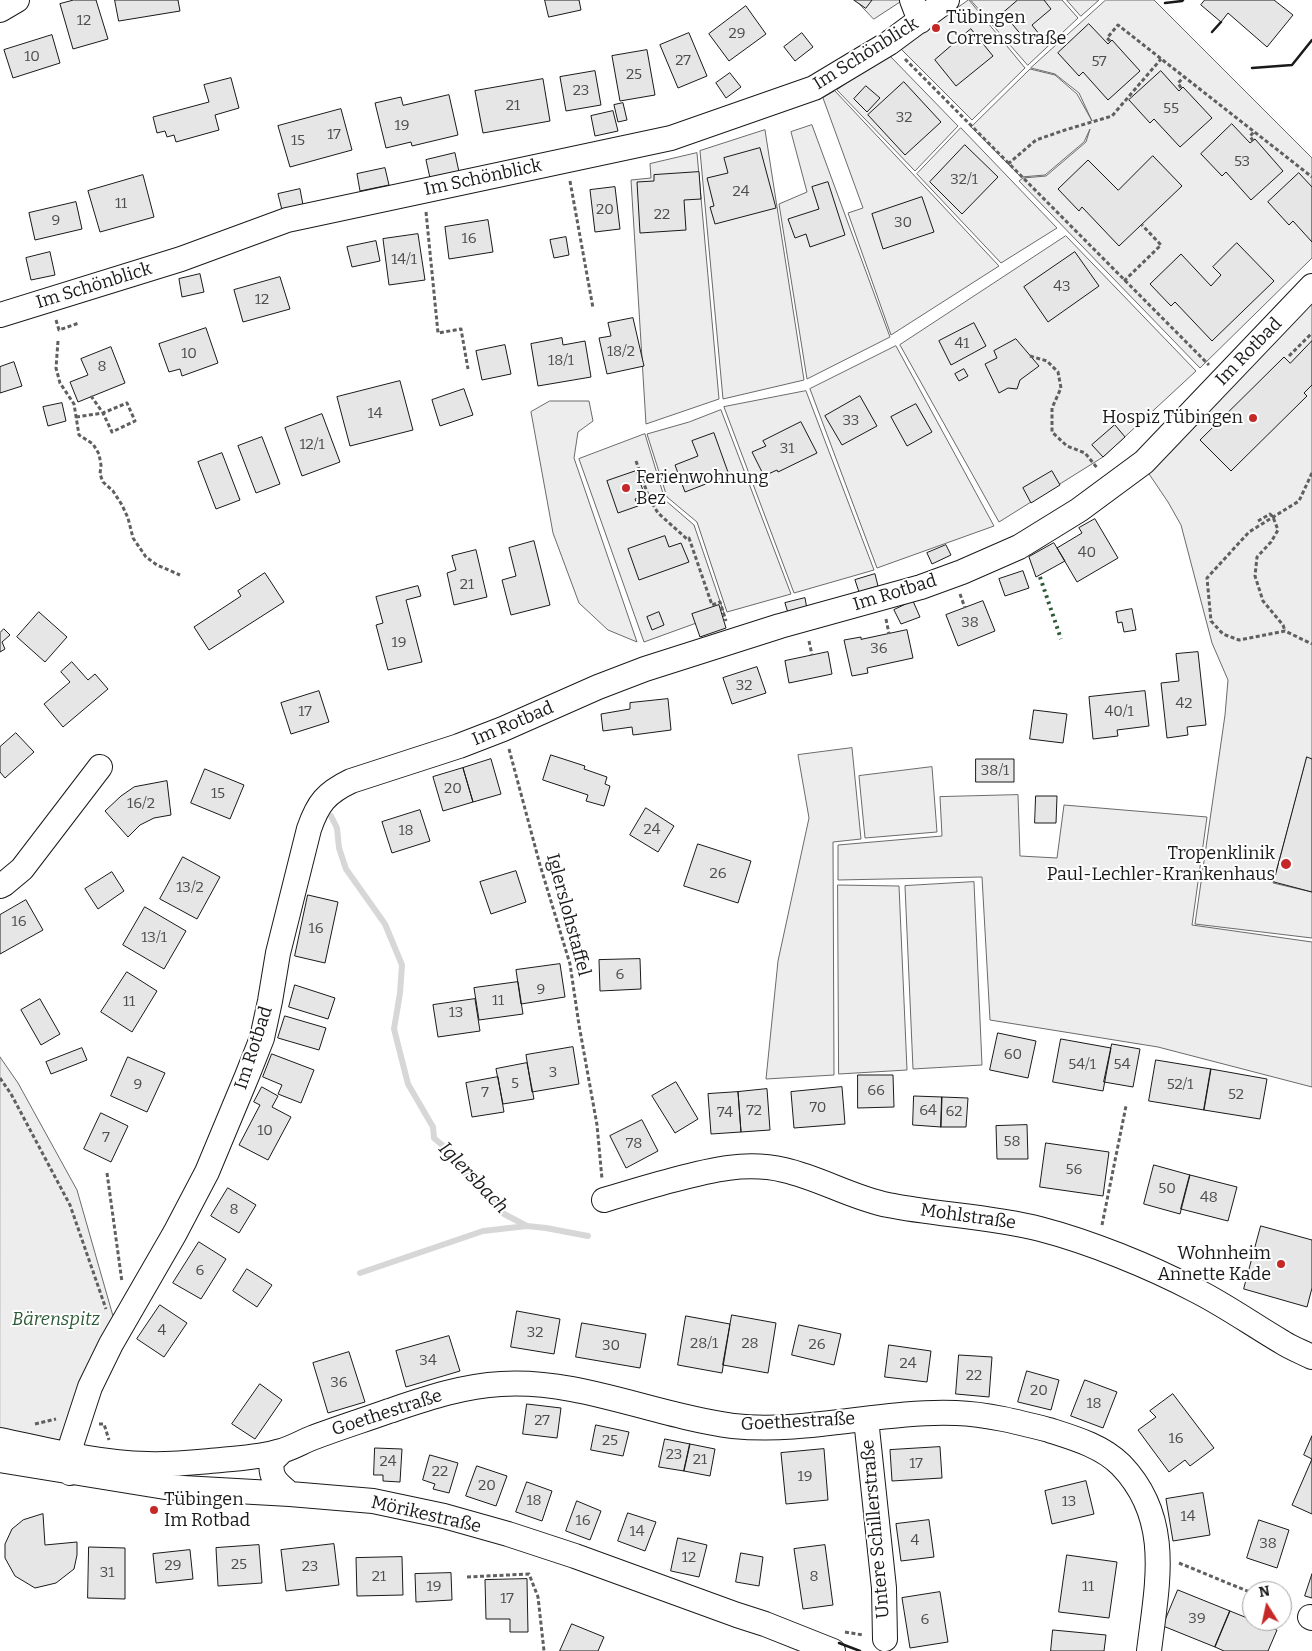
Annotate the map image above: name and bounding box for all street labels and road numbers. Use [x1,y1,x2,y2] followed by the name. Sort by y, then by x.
[810,13,922,95] street label: Im Schönblick
[422,155,544,201] street label: Im Schönblick
[34,258,154,314] street label: Im Schönblick
[1211,313,1287,391] street label: Im Rotbad
[851,570,939,616] street label: Im Rotbad
[469,697,557,751] street label: Im Rotbad
[541,851,595,979] street label: Iglerslohstaffel
[230,1004,278,1092] street label: Im Rotbad
[919,1200,1017,1234] street label: Mohlstraße
[329,1385,445,1441] street label: Goethestraße
[740,1408,856,1436] street label: Goethestraße
[857,1439,895,1619] street label: Untere Schillerstraße
[369,1492,483,1538] street label: Mörikestraße

